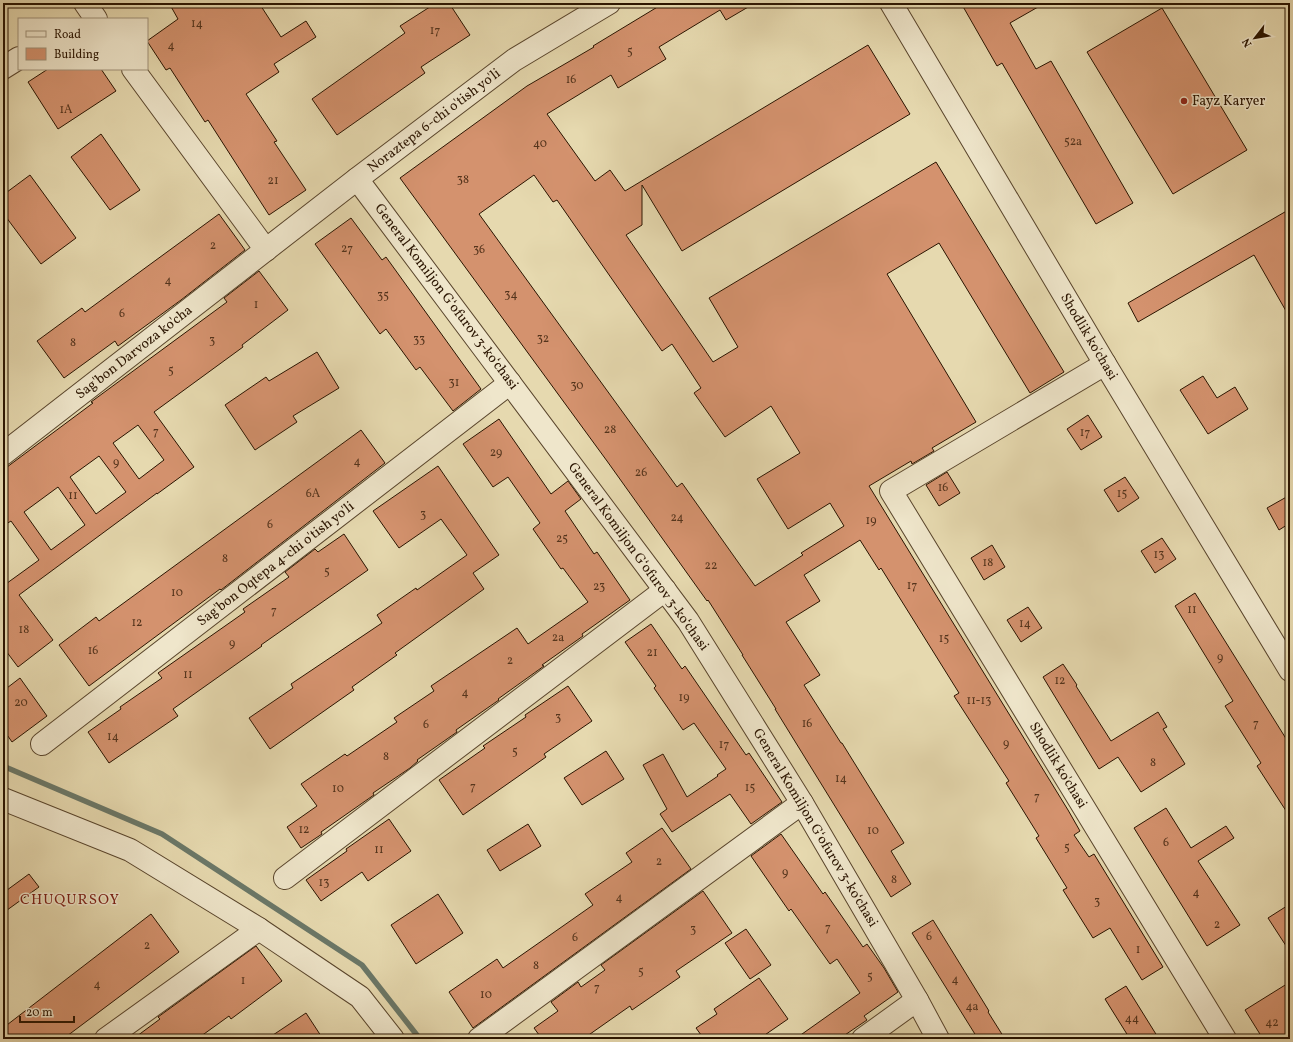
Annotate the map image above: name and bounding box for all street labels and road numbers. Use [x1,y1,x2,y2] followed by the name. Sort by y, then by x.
[364,64,505,177] street label: Noraztepa 6-chi o'tish yo'li
[370,200,522,394] street label: General Komiljon Gʻofurov 3-koʻchasi
[1056,290,1122,384] street label: Shodlik ko'chasi
[72,301,196,404] street label: Sag'bon Darvoza ko'cha
[563,459,713,655] street label: General Komiljon Gʻofurov 3-koʻchasi
[193,497,358,631] street label: Sag'bon Oqtepa 4-chi o'tish yo'li
[1024,718,1092,812] street label: Shodlik ko'chasi
[748,725,882,931] street label: General Komiljon Gʻofurov 3-koʻchasi

